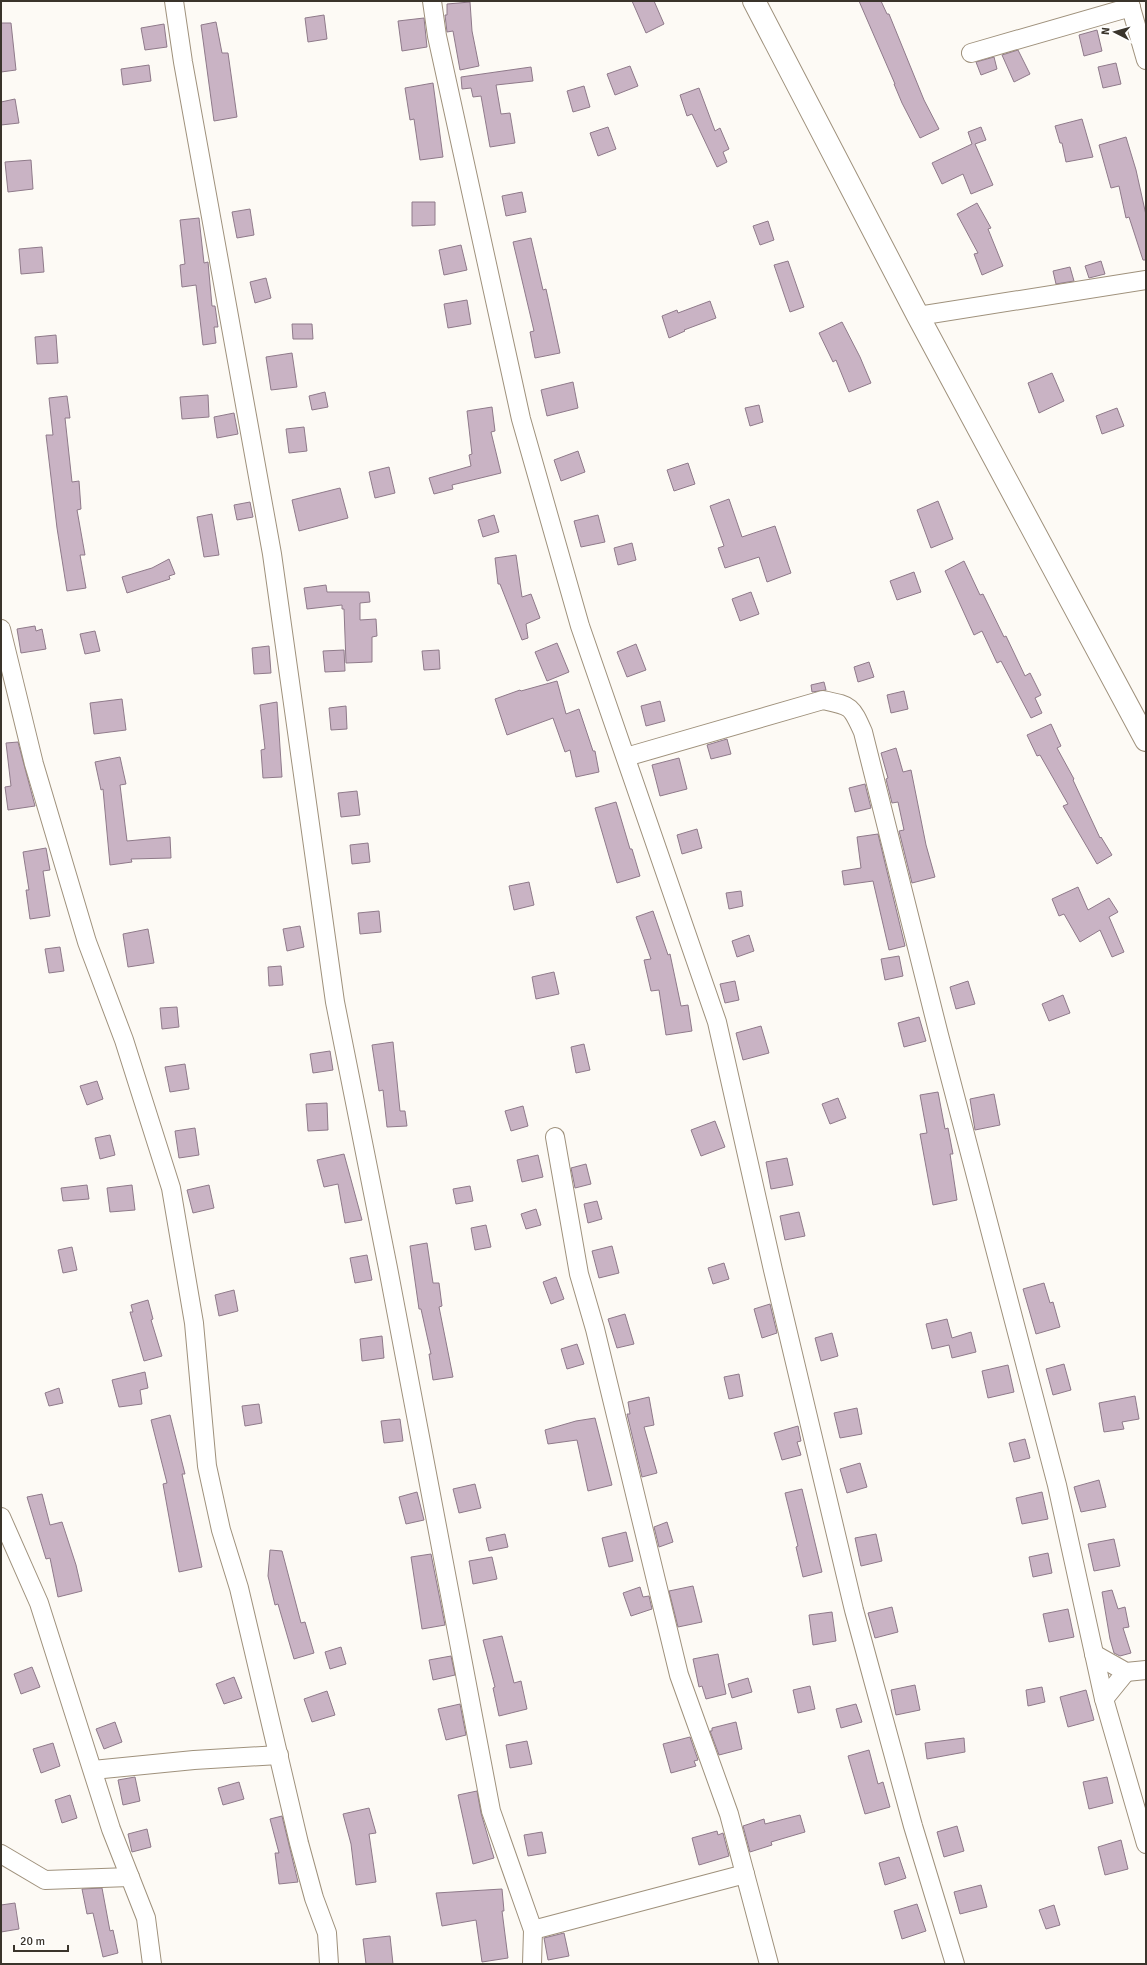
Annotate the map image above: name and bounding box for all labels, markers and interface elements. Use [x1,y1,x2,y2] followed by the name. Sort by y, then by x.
[1095,12,1135,52] north arrow
[1099,27,1112,35] text: N
[14,1927,68,1953] scale bar
[20,1934,45,1949] text: 20 m

